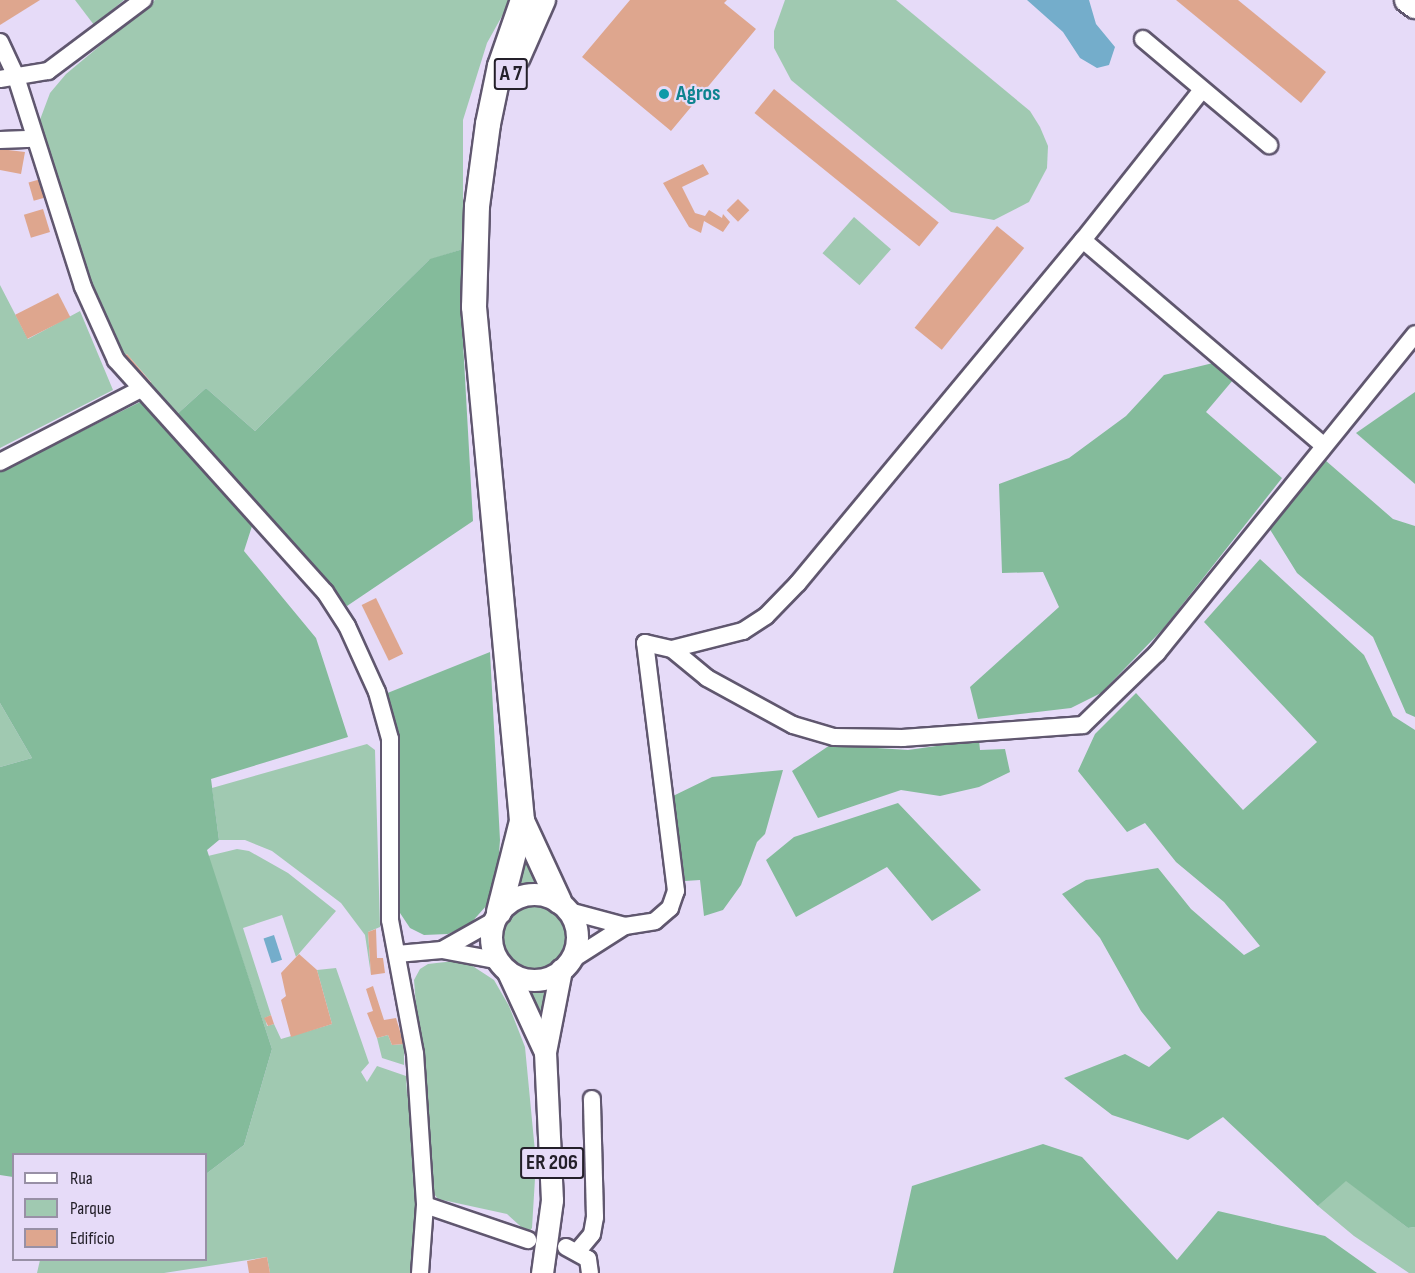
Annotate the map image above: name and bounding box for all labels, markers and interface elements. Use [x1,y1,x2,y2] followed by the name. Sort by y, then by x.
[493,56,529,92] road number: A 7
[676,81,721,107] place label: Agros
[657,87,671,101] marker: Agros
[519,1145,585,1181] road number: ER 206
[12,1153,207,1261] legend
[70,1168,93,1189] text: Rua
[70,1198,111,1219] text: Parque
[70,1228,115,1249] text: Edifício

